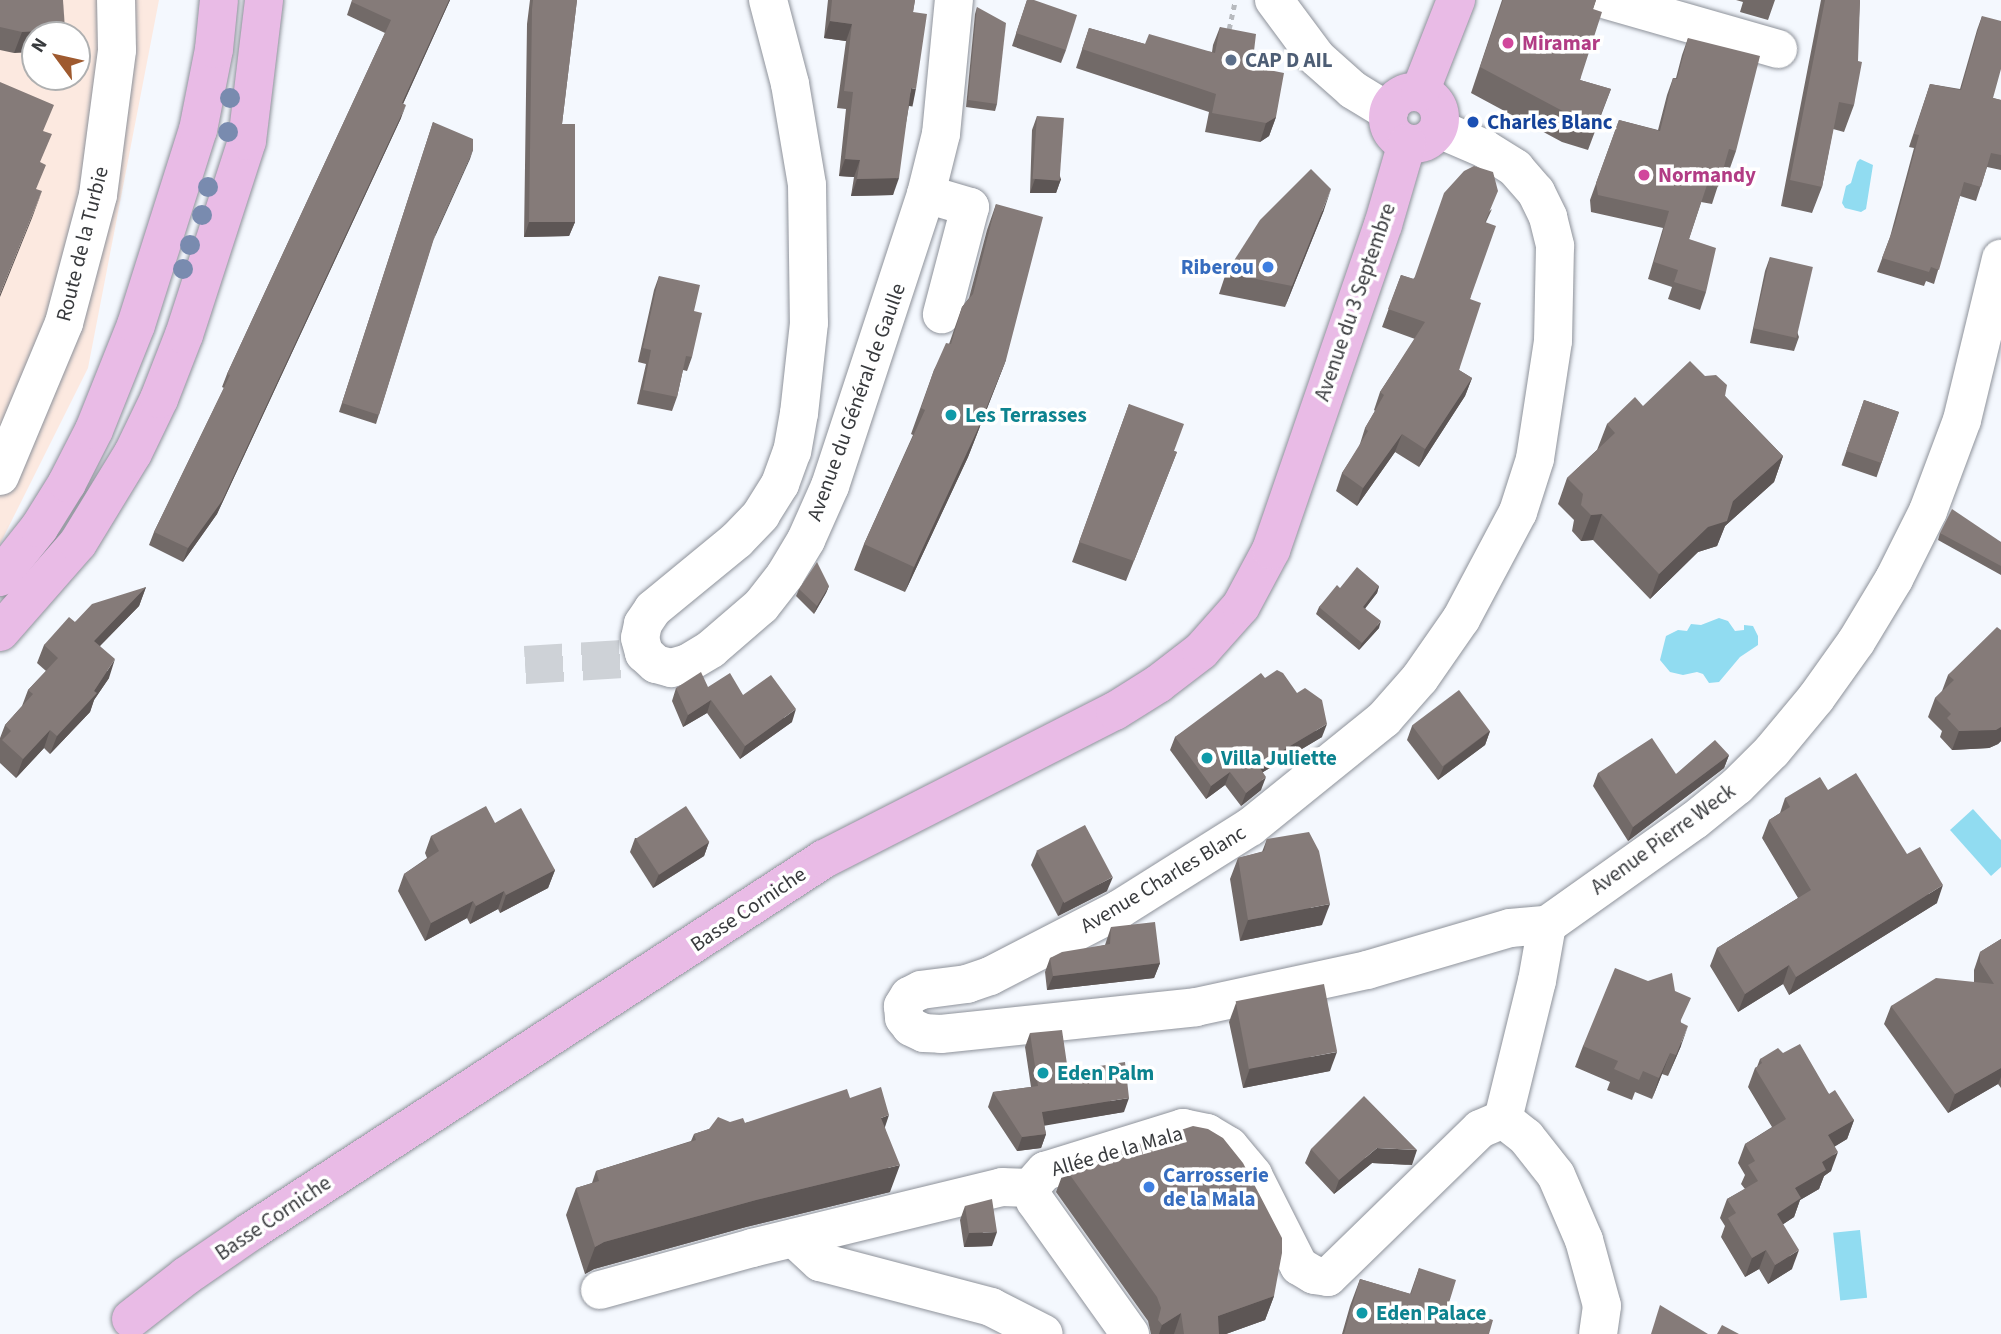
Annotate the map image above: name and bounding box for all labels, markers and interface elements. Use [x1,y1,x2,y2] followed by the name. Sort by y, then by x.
[21,21,91,91] north arrow
[1522,30,1600,56] place label: Miramar
[25,33,54,58] text: N
[1500,35,1516,51] marker: Miramar
[1245,47,1333,73] place label: CAP D AIL
[1223,52,1239,68] marker: CAP D AIL
[1487,109,1613,135] place label: Charles Blanc
[1465,114,1481,130] marker: Charles Blanc
[1658,162,1756,188] place label: Normandy
[51,164,113,324] street label: Route de la Turbie
[1636,167,1652,183] marker: Normandy
[1309,200,1401,404] street label: Avenue du 3 Septembre
[1181,254,1254,280] place label: Riberou
[1260,259,1276,275] marker: Riberou
[801,280,911,524] street label: Avenue du Général de Gaulle
[965,402,1087,428] place label: Les Terrasses
[943,407,959,423] marker: Les Terrasses
[1221,745,1337,771] place label: Villa Juliette
[1199,750,1215,766] marker: Villa Juliette
[1586,778,1740,900] street label: Avenue Pierre Weck
[1076,820,1250,938] street label: Avenue Charles Blanc
[685,861,811,957] street label: Basse Corniche
[1057,1060,1154,1086] place label: Eden Palm
[1035,1065,1051,1081] marker: Eden Palm
[1048,1120,1186,1182] street label: Allée de la Mala
[1163,1162,1269,1212] place label: Carrosserie de la Mala
[210,1170,336,1266] street label: Basse Corniche
[1141,1179,1157,1195] marker: Carrosserie de la Mala
[1376,1300,1487,1326] place label: Eden Palace
[1354,1305,1370,1321] marker: Eden Palace

